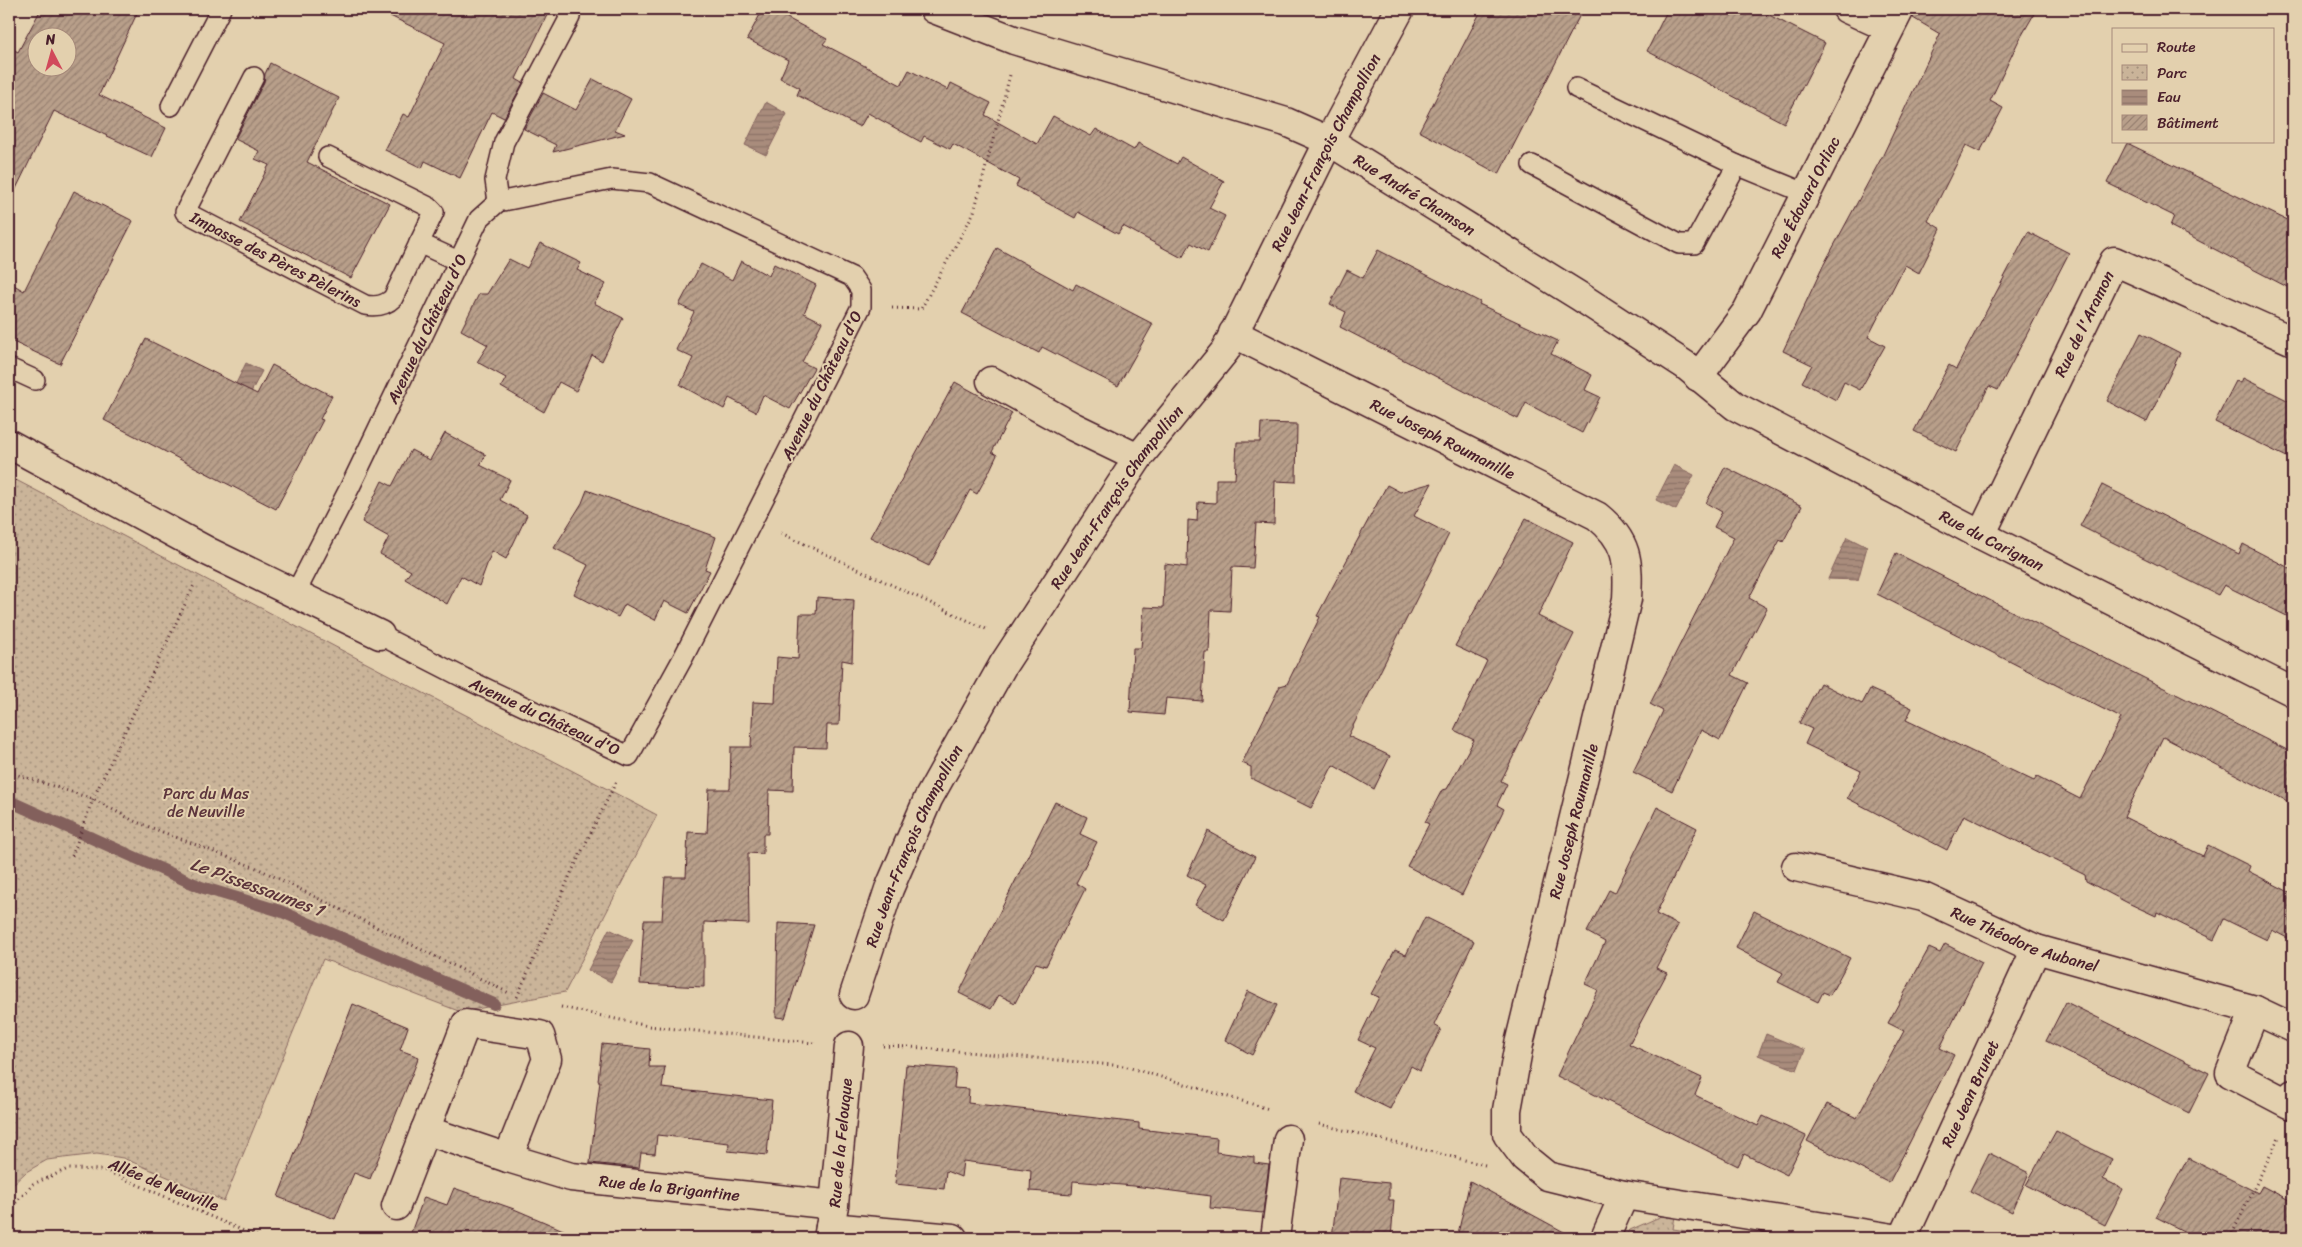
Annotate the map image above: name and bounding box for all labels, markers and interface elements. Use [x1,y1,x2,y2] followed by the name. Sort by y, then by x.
[44,27,57,53] text: N
[28,28,78,78] north arrow
[2112,28,2274,142] legend
[2157,34,2196,60] text: Route
[1263,48,1389,256] street label: Rue Jean-François Champollion
[2157,60,2187,86] text: Parc
[2157,84,2181,110] text: Eau
[2157,110,2219,136] text: Bâtiment
[1762,131,1848,263] street label: Rue Édouard Orliac
[1348,146,1482,244] street label: Rue André Chamson
[184,203,367,316] street label: Impasse des Pères Pèlerins
[378,249,475,410] street label: Avenue du Château d'O
[2046,265,2123,382] street label: Rue de l'Aramon
[772,305,870,466] street label: Avenue du Château d'O
[1365,390,1521,488] street label: Rue Joseph Roumanille
[1042,398,1191,595] street label: Rue Jean-François Champollion
[1934,502,2049,580] street label: Rue du Carignan
[464,668,625,764] street label: Avenue du Château d'O
[857,739,971,951] street label: Rue Jean-François Champollion
[1540,740,1607,902] street label: Rue Joseph Roumanille
[163,779,250,826] park label: Parc du Mas de Neuville
[186,848,330,927] water label: Le Pissessaumes 1
[1946,898,2102,981] street label: Rue Théodore Aubanel
[1933,1035,2007,1152] street label: Rue Jean Brunet
[820,1077,861,1209] street label: Rue de la Felouque
[103,1149,224,1220] street label: Allée de Neuville
[598,1166,741,1210] street label: Rue de la Brigantine

